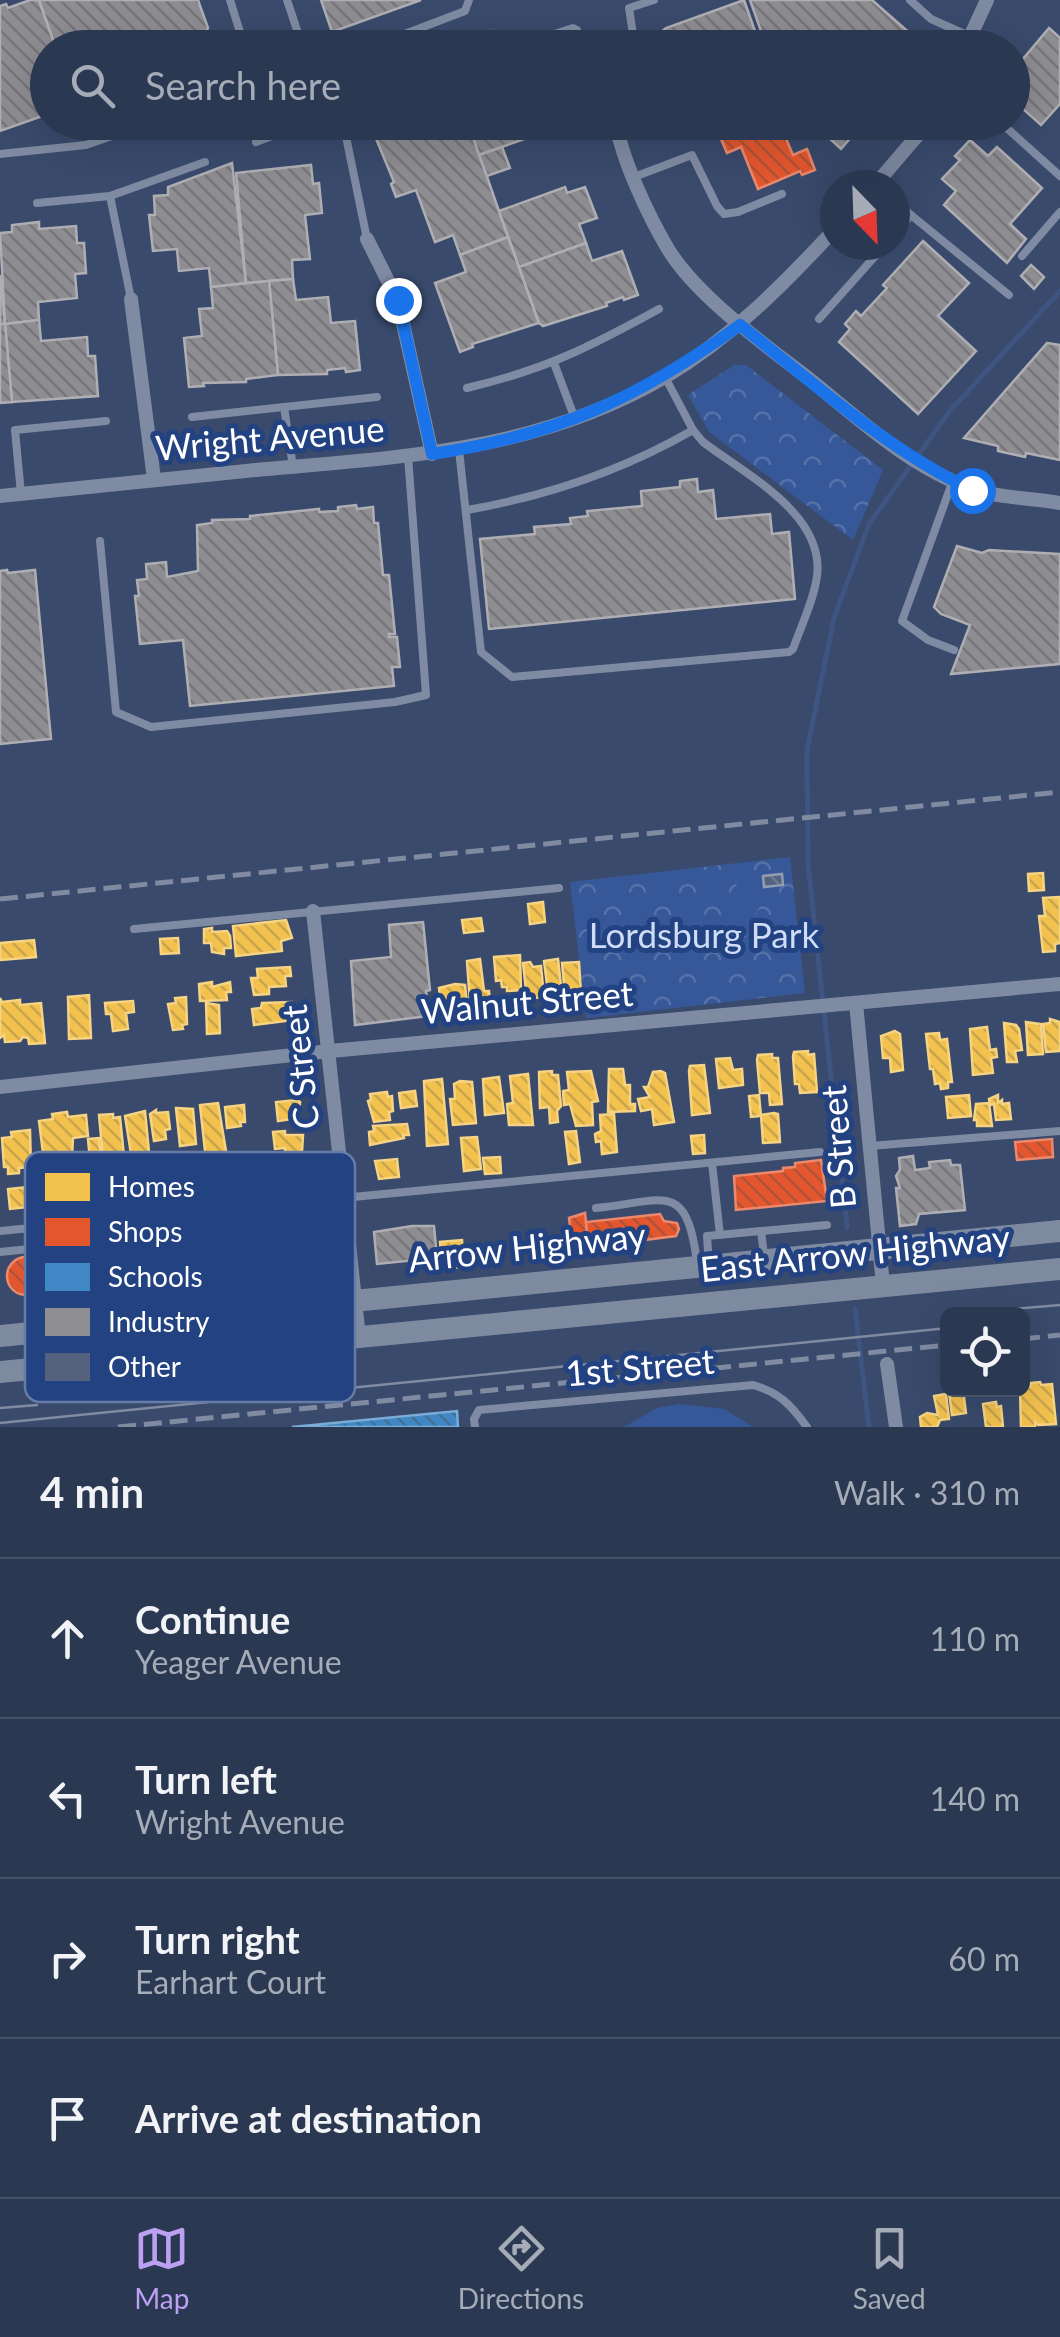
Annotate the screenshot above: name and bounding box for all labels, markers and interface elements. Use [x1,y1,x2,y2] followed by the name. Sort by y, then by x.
[30,30,1030,140] search box
[65,58,120,113] icon: search
[145,62,341,108] text: Search here
[820,170,910,260] north arrow
[376,278,422,324] route end
[154,406,386,468] street label: Wright Avenue
[950,468,996,514] route start
[589,913,819,955] park label: Lordsburg Park
[419,971,635,1031] street label: Walnut Street
[272,1003,326,1131] street label: C Street
[811,1083,863,1211] street label: B Street
[25,1152,355,1402] legend
[108,1169,195,1203] text: Homes
[406,1213,648,1279] street label: Arrow Highway
[108,1214,182,1248] text: Shops
[698,1215,1012,1289] street label: East Arrow Highway
[108,1259,203,1293] text: Schools
[108,1304,210,1338] text: Industry
[940,1307,1030,1397] map controls
[940,1307,1030,1397] button: locate
[564,1339,716,1393] street label: 1st Street
[108,1349,181,1383] text: Other
[40,1467,144,1517] text: 4 min
[834,1473,1020,1512] text: Walk · 310 m
[135,1596,290,1642] text: Continue
[40,1611,95,1666] icon: ahead
[930,1619,1020,1658] text: 110 m
[135,1642,342,1681] text: Yeager Avenue
[135,1756,277,1802] text: Turn left
[40,1771,95,1826] icon: left
[930,1779,1020,1818] text: 140 m
[135,1802,345,1841] text: Wright Avenue
[135,1916,300,1962] text: Turn right
[40,1931,95,1986] icon: right
[948,1939,1020,1978] text: 60 m
[135,1962,326,2001] text: Earhart Court
[40,2091,95,2146] icon: arrive
[135,2095,482,2141] text: Arrive at destination
[134,2221,189,2315] tab: Map
[458,2221,584,2315] tab: Directions
[853,2221,926,2315] tab: Saved

